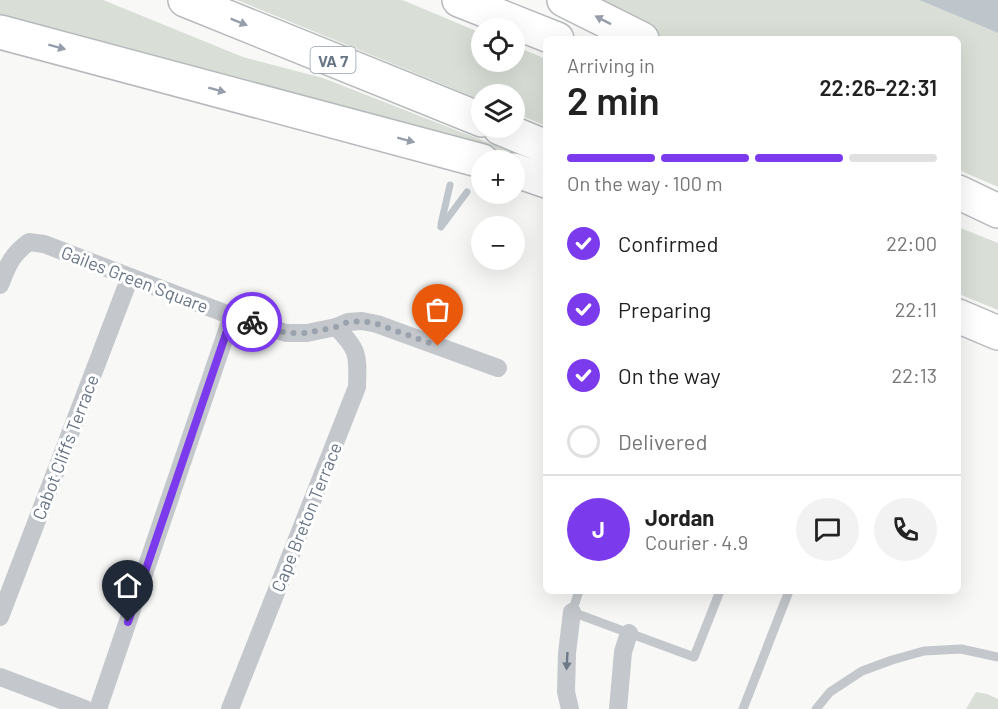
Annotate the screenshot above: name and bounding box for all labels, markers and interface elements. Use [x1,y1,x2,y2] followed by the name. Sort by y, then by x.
[595,15,612,24] one-way arrow
[230,18,248,27] one-way arrow
[471,18,525,270] map controls
[471,18,525,72] button: locate
[47,43,66,53] one-way arrow
[310,47,356,73] road number: VA 7
[567,53,655,77] text: Arriving in
[819,74,937,100] text: 22:26–22:31
[567,76,660,123] text: 2 min
[471,84,525,138] button: layers
[208,86,226,95] one-way arrow
[397,136,415,145] one-way arrow
[471,150,525,204] button: +
[567,171,723,195] text: On the way · 100 m
[471,216,525,270] button: −
[567,227,600,260] icon: check
[618,230,718,256] text: Confirmed
[886,231,937,255] text: 22:00
[58,241,212,317] street label: Gailes Green Square
[412,284,463,346] pin
[222,292,282,352] courier
[421,293,454,326] icon: bag
[567,293,600,326] icon: check
[618,296,711,322] text: Preparing
[895,297,937,321] text: 22:11
[236,306,269,339] icon: bike
[567,359,600,392] icon: check
[618,362,721,388] text: On the way
[891,363,937,387] text: 22:13
[27,371,103,523] street label: Cabot Cliffs Terrace
[618,428,707,454] text: Delivered
[266,439,346,595] street label: Cape Breton Terrace
[796,498,859,561] button: chat
[874,498,937,561] button: phone
[645,504,714,530] text: Jordan
[592,516,605,542] text: J
[645,530,748,554] text: Courier · 4.9
[102,560,153,622] pin
[111,569,144,602] icon: home
[563,651,572,670] one-way arrow

